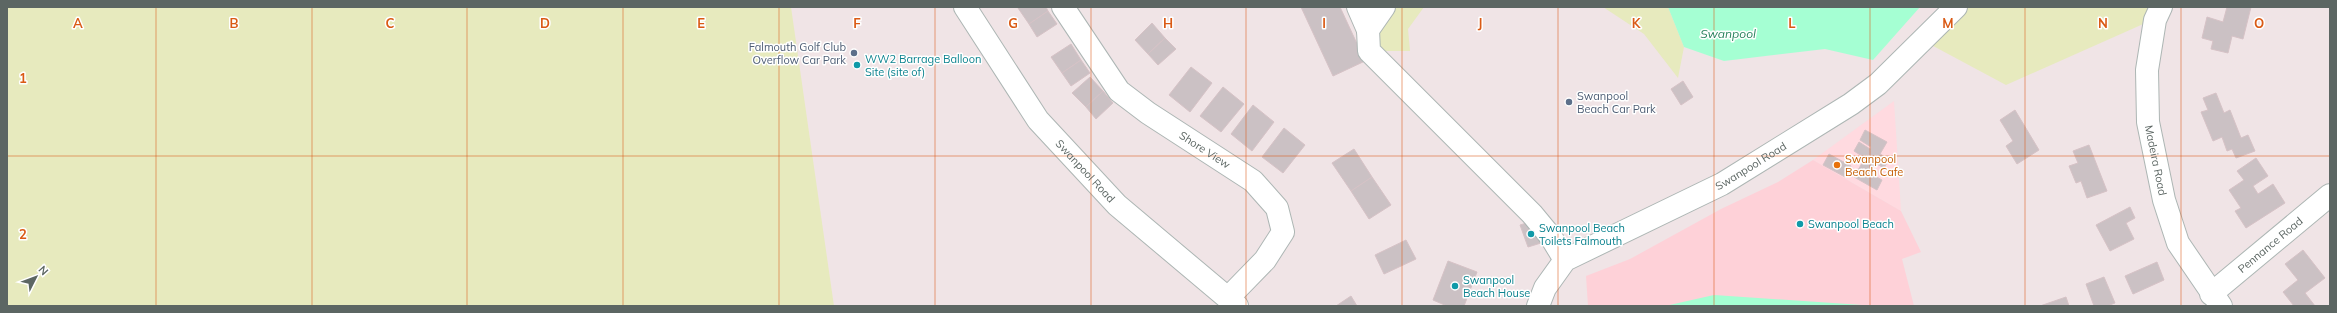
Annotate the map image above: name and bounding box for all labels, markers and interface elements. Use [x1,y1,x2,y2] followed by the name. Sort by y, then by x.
[73,15,83,31] text: A
[230,15,239,31] text: B
[386,15,395,31] text: C
[540,15,550,31] text: D
[697,15,705,31] text: E
[853,15,861,31] text: F
[1008,15,1018,31] text: G
[1163,15,1173,31] text: H
[1322,15,1326,31] text: I
[1478,15,1482,31] text: J
[1632,15,1642,31] text: K
[1788,15,1796,31] text: L
[1942,15,1954,31] text: M
[2098,15,2108,31] text: N
[2254,15,2264,31] text: O
[1700,26,1756,41] water label: Swanpool
[749,40,846,67] place label: Falmouth Golf Club Overflow Car Park
[849,48,859,58] marker: Falmouth Golf Club Overflow Car Park
[865,52,981,79] place label: WW2 Barrage Balloon Site (site of)
[852,60,862,70] marker: WW2 Barrage Balloon Site (site of)
[19,70,27,86] text: 1
[1577,89,1656,116] place label: Swanpool Beach Car Park
[1564,97,1574,107] marker: Swanpool Beach Car Park
[2142,124,2170,197] street label: Madeira Road
[1177,128,1233,172] street label: Shore View
[1053,136,1118,205] street label: Swanpool Road
[1713,139,1789,193] street label: Swanpool Road
[1845,152,1903,179] place label: Swanpool Beach Cafe
[1832,160,1842,170] marker: Swanpool Beach Cafe
[2235,214,2305,276] street label: Pennance Road
[1808,217,1894,231] place label: Swanpool Beach
[1795,219,1805,229] marker: Swanpool Beach
[1539,221,1625,248] place label: Swanpool Beach Toilets Falmouth
[19,226,27,242] text: 2
[1526,229,1536,239] marker: Swanpool Beach Toilets Falmouth
[16,257,56,297] north arrow
[35,263,51,278] text: N
[1463,273,1530,300] place label: Swanpool Beach House
[1450,281,1460,291] marker: Swanpool Beach House

